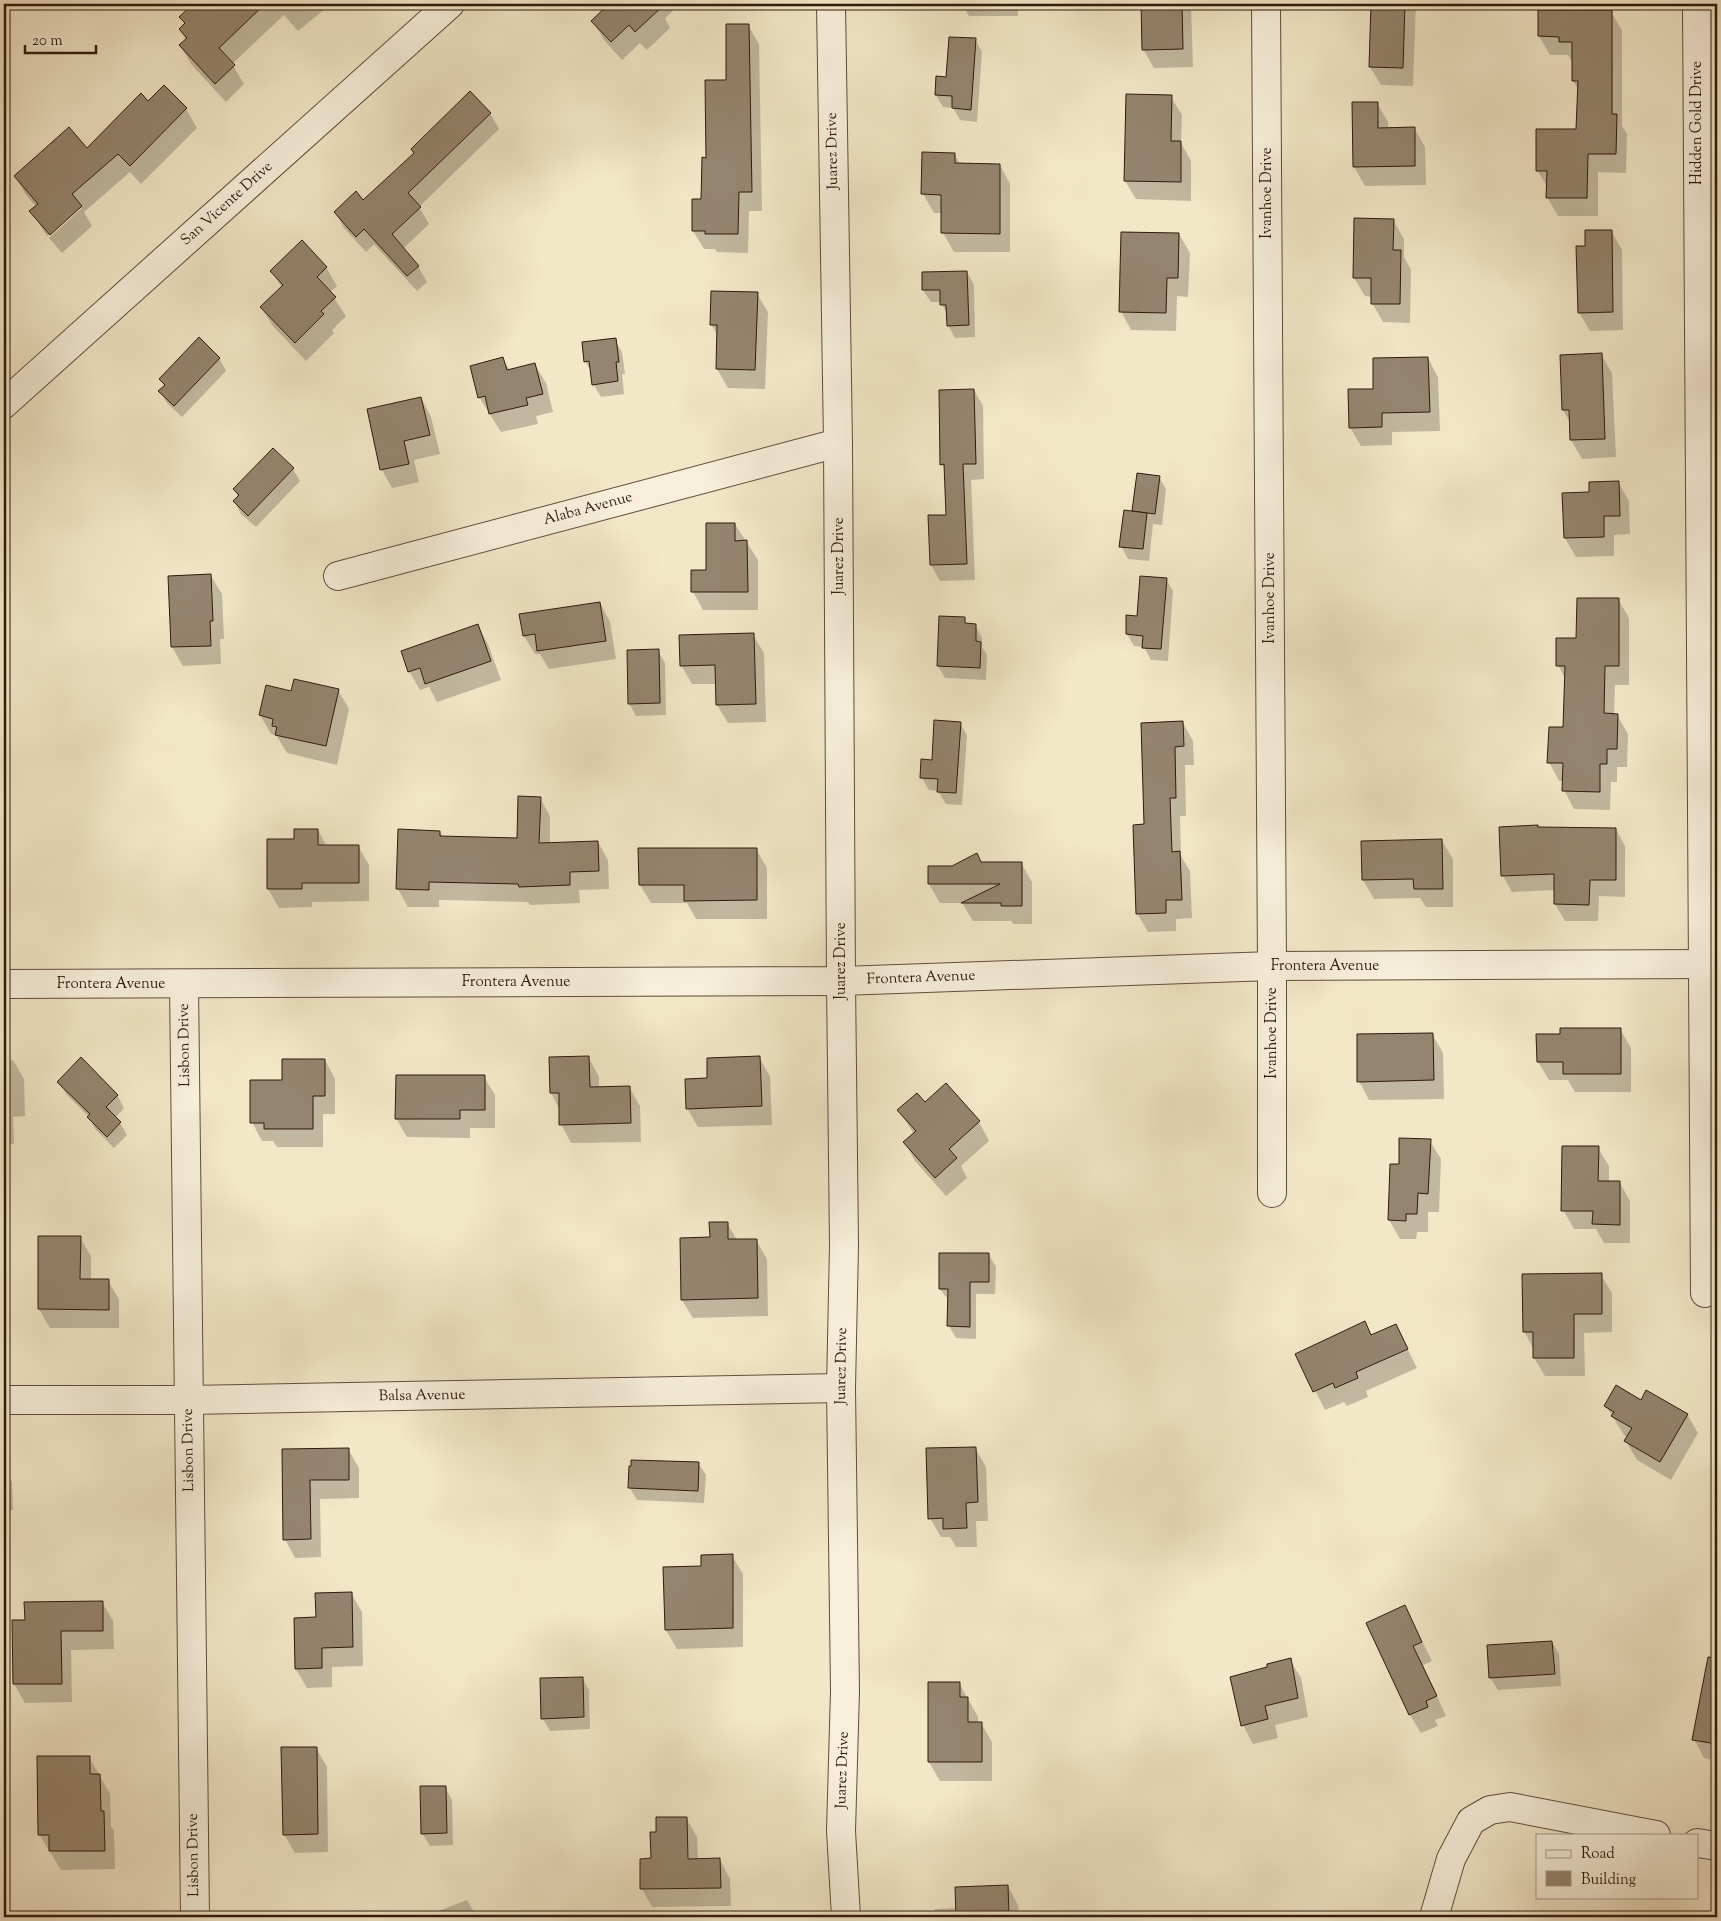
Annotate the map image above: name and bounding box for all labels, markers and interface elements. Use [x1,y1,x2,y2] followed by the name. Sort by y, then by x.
[25,22,96,54] scale bar
[32,31,63,52] text: 20 m
[1687,61,1708,185] street label: Hidden Gold Drive
[822,112,844,191] street label: Juarez Drive
[1257,147,1278,239] street label: Ivanhoe Drive
[176,157,278,251] street label: San Vicente Drive
[541,487,635,531] street label: Alaba Avenue
[829,517,850,596] street label: Juarez Drive
[1260,552,1281,644] street label: Ivanhoe Drive
[831,922,852,1001] street label: Juarez Drive
[1271,956,1379,977] street label: Frontera Avenue
[866,966,976,990] street label: Frontera Avenue
[462,972,570,993] street label: Frontera Avenue
[57,974,165,995] street label: Frontera Avenue
[1262,987,1283,1079] street label: Ivanhoe Drive
[174,1003,196,1087] street label: Lisbon Drive
[831,1327,853,1406] street label: Juarez Drive
[378,1385,466,1407] street label: Balsa Avenue
[178,1408,200,1492] street label: Lisbon Drive
[831,1731,855,1810] street label: Juarez Drive
[183,1813,205,1897] street label: Lisbon Drive
[1536,1834,1698,1898] legend
[1581,1844,1615,1865] text: Road
[1581,1870,1636,1891] text: Building

